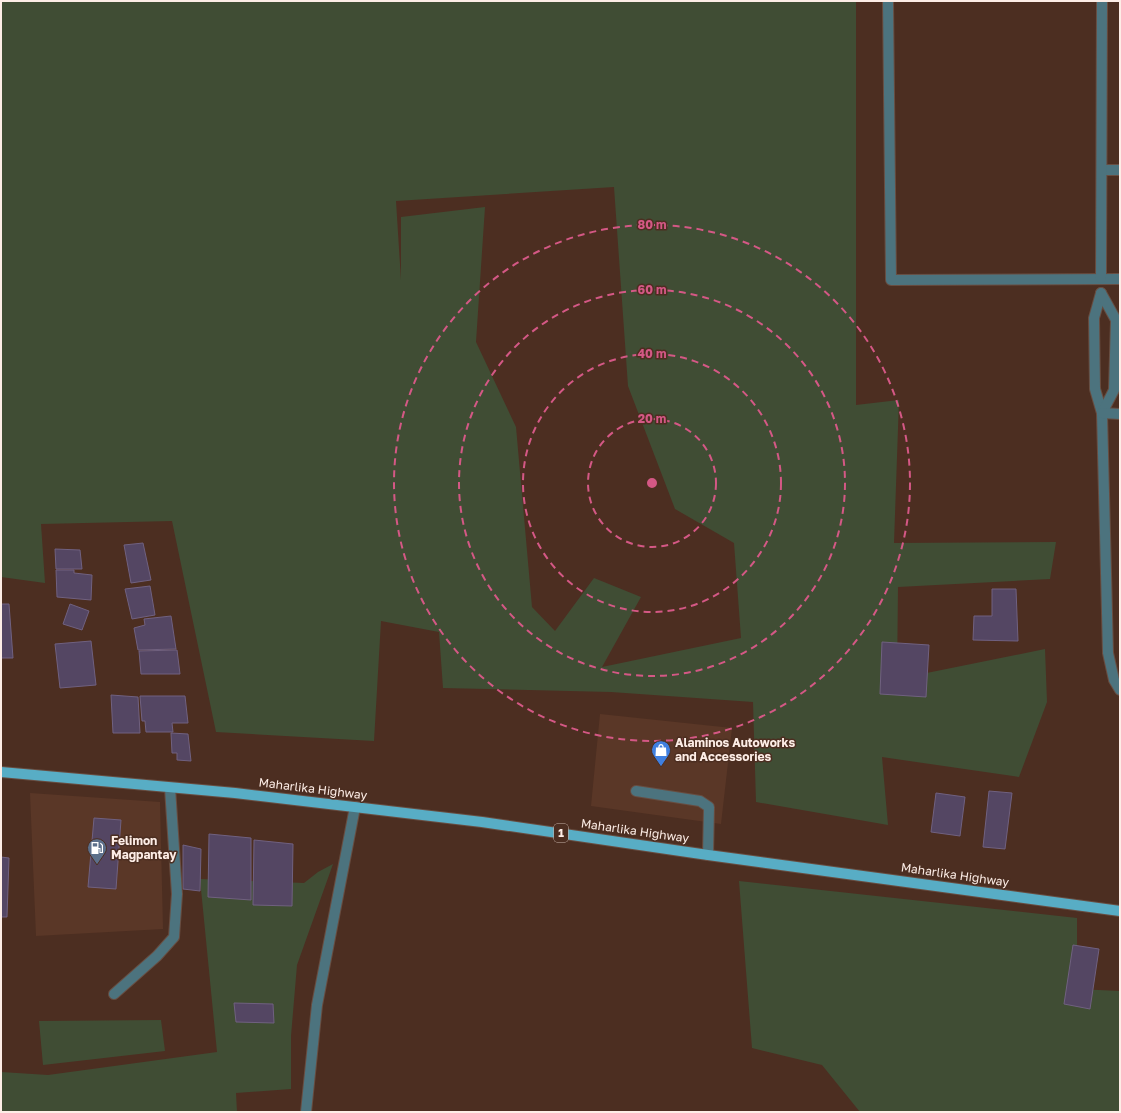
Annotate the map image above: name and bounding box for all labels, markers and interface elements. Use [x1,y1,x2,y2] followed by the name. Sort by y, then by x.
[638,217,666,232] text: 80 m
[638,282,666,297] text: 60 m
[638,346,666,361] text: 40 m
[638,411,666,426] text: 20 m
[645,476,659,490] centre of rings
[675,735,795,764] place label: Alaminos Autoworks and Accessories
[650,739,672,767] shop icon: Alaminos Autoworks and Accessories
[258,774,368,803] street label: Maharlika Highway
[580,815,690,846] street label: Maharlika Highway
[554,824,568,842] road number: 1
[111,833,177,862] place label: Felimon Magpantay
[86,837,108,865] fuel station icon: Felimon Magpantay
[900,859,1010,890] street label: Maharlika Highway

